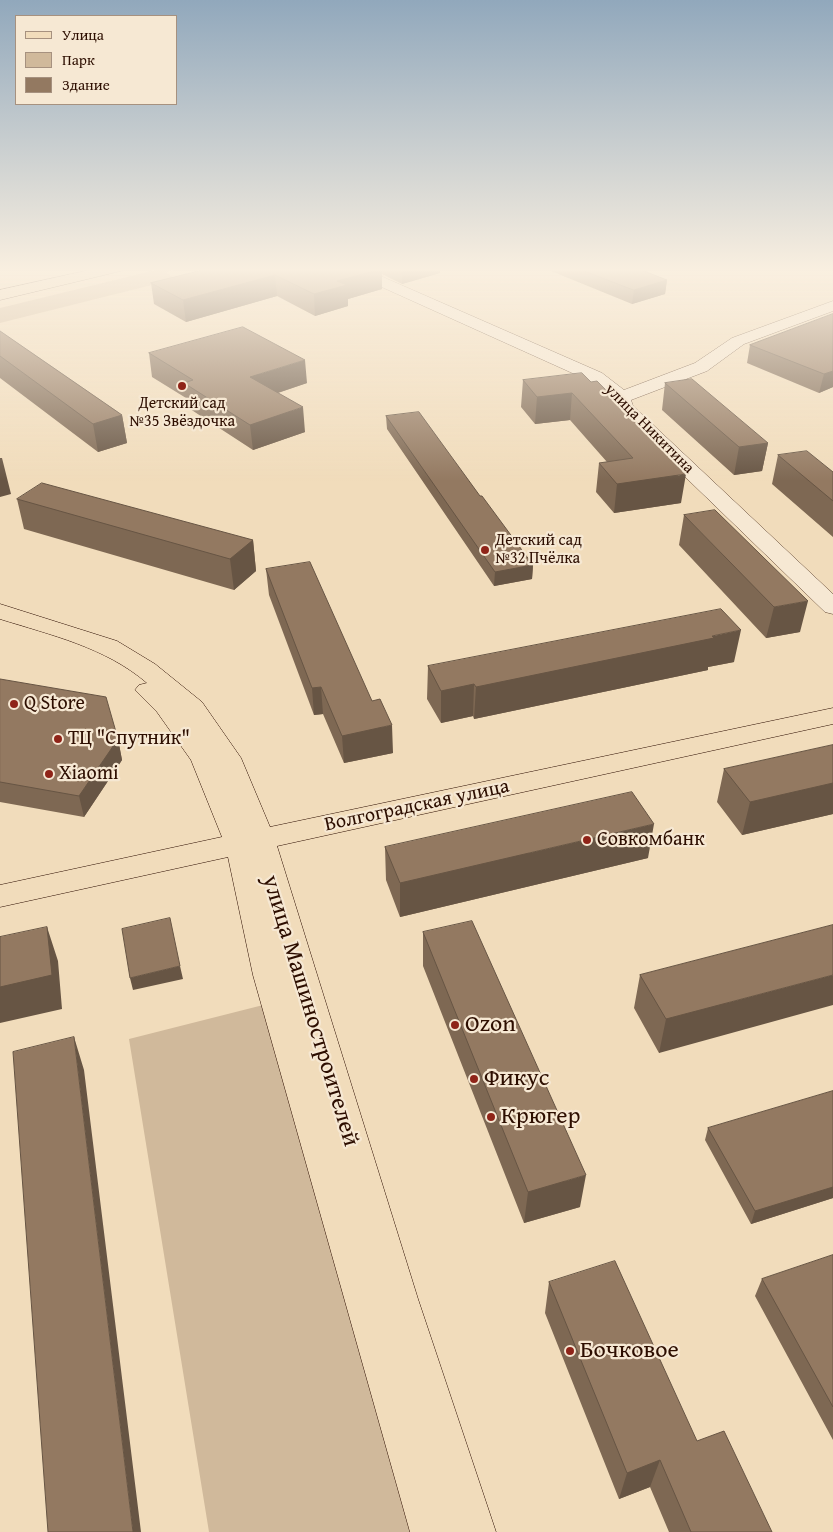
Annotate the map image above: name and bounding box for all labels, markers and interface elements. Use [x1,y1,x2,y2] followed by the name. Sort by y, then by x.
[15,15,178,105] legend
[62,24,104,45] text: Улица
[62,49,95,70] text: Парк
[62,74,110,95] text: Здание
[176,380,188,392] marker: Детский сад №35 Звёздочка
[600,380,698,478] street label: улица Никитина
[129,394,235,432] place label: Детский сад №35 Звёздочка
[495,531,582,569] place label: Детский сад №32 Пчёлка
[479,544,491,556] marker: Детский сад №32 Пчёлка
[24,692,85,716] place label: Q Store
[8,698,20,710] marker: Q Store
[68,727,190,751] place label: ТЦ "Спутник"
[52,733,64,745] marker: ТЦ "Спутник"
[59,762,119,786] place label: Xiaomi
[43,768,55,780] marker: Xiaomi
[322,775,512,837] street label: Волгоградская улица
[597,828,705,852] place label: Совкомбанк
[581,834,593,846] marker: Совкомбанк
[255,872,365,1150] street label: улица Машиностроителей
[465,1011,516,1039] place label: Ozon
[449,1019,461,1031] marker: Ozon
[484,1065,549,1093] place label: Фикус
[468,1073,480,1085] marker: Фикус
[501,1103,580,1131] place label: Крюгер
[485,1111,497,1123] marker: Крюгер
[580,1337,679,1365] place label: Бочковое
[564,1345,576,1357] marker: Бочковое

